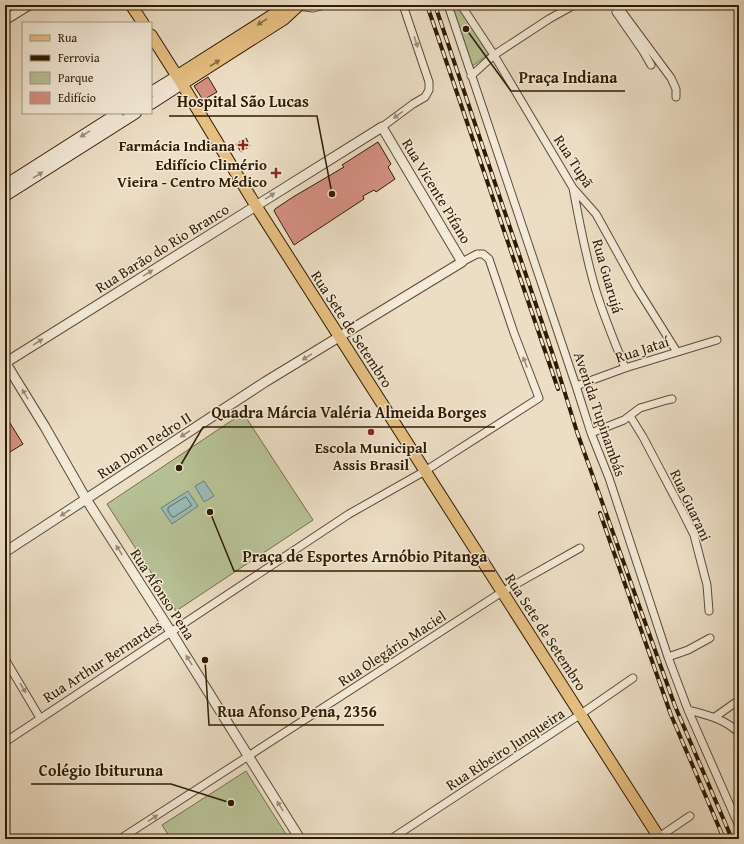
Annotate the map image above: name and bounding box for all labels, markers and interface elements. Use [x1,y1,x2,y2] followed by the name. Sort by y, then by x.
[257,18,267,26] one-way arrow
[22,22,152,114] legend
[58,29,77,46] text: Rua
[413,36,419,48] one-way arrow
[58,49,100,66] text: Ferrovia
[210,59,220,67] one-way arrow
[511,63,625,91] callout: Praça Indiana
[519,65,618,89] text: Praça Indiana
[58,69,94,86] text: Parque
[169,88,317,116] callout: Hospital São Lucas
[58,89,96,106] text: Edifício
[177,89,309,113] text: Hospital São Lucas
[393,111,403,119] one-way arrow
[80,130,90,138] one-way arrow
[549,131,599,191] street label: Rua Tupã
[119,135,235,156] place label: Farmácia Indiana
[397,135,477,248] street label: Rua Vicente Pifano
[238,140,248,150] marker: Farmácia Indiana
[117,154,267,192] place label: Edifício Climério Vieira - Centro Médico
[270,167,282,179] marker: Edifício Climério Vieira - Centro Médico
[33,171,43,179] one-way arrow
[264,193,276,200] one-way arrow
[91,198,233,298] street label: Rua Barão do Rio Branco
[587,236,629,316] street label: Rua Guarujá
[306,266,398,392] street label: Rua Sete de Setembro
[143,269,153,277] one-way arrow
[612,330,672,368] street label: Rua Jataí
[33,338,43,346] one-way arrow
[569,349,631,479] street label: Avenida Tupinambás
[302,353,312,361] one-way arrow
[522,356,528,367] one-way arrow
[21,388,28,400] one-way arrow
[203,399,495,427] callout: Quadra Márcia Valéria Almeida Borges
[211,400,487,424] text: Quadra Márcia Valéria Almeida Borges
[93,407,195,483] street label: Rua Dom Pedro II
[366,427,376,437] marker: Escola Municipal Assis Brasil
[180,431,191,438] one-way arrow
[315,437,428,475] place label: Escola Municipal Assis Brasil
[665,466,717,544] street label: Rua Guarani
[60,509,70,517] one-way arrow
[234,543,495,571] callout: Praça de Esportes Arnóbio Pitanga
[126,544,200,644] street label: Rua Afonso Pena
[243,544,488,568] text: Praça de Esportes Arnóbio Pitanga
[115,545,122,556] one-way arrow
[500,569,592,695] street label: Rua Sete de Setembro
[334,605,450,691] street label: Rua Olegário Maciel
[38,615,166,707] street label: Rua Arthur Bernardes
[185,654,192,666] one-way arrow
[19,682,26,694] one-way arrow
[209,697,384,725] callout: Rua Afonso Pena, 2356
[217,699,377,723] text: Rua Afonso Pena, 2356
[442,703,568,795] street label: Rua Ribeiro Junqueira
[31,756,171,784] callout: Colégio Ibituruna
[39,758,164,782] text: Colégio Ibituruna
[276,800,283,812] one-way arrow
[148,814,158,822] one-way arrow

